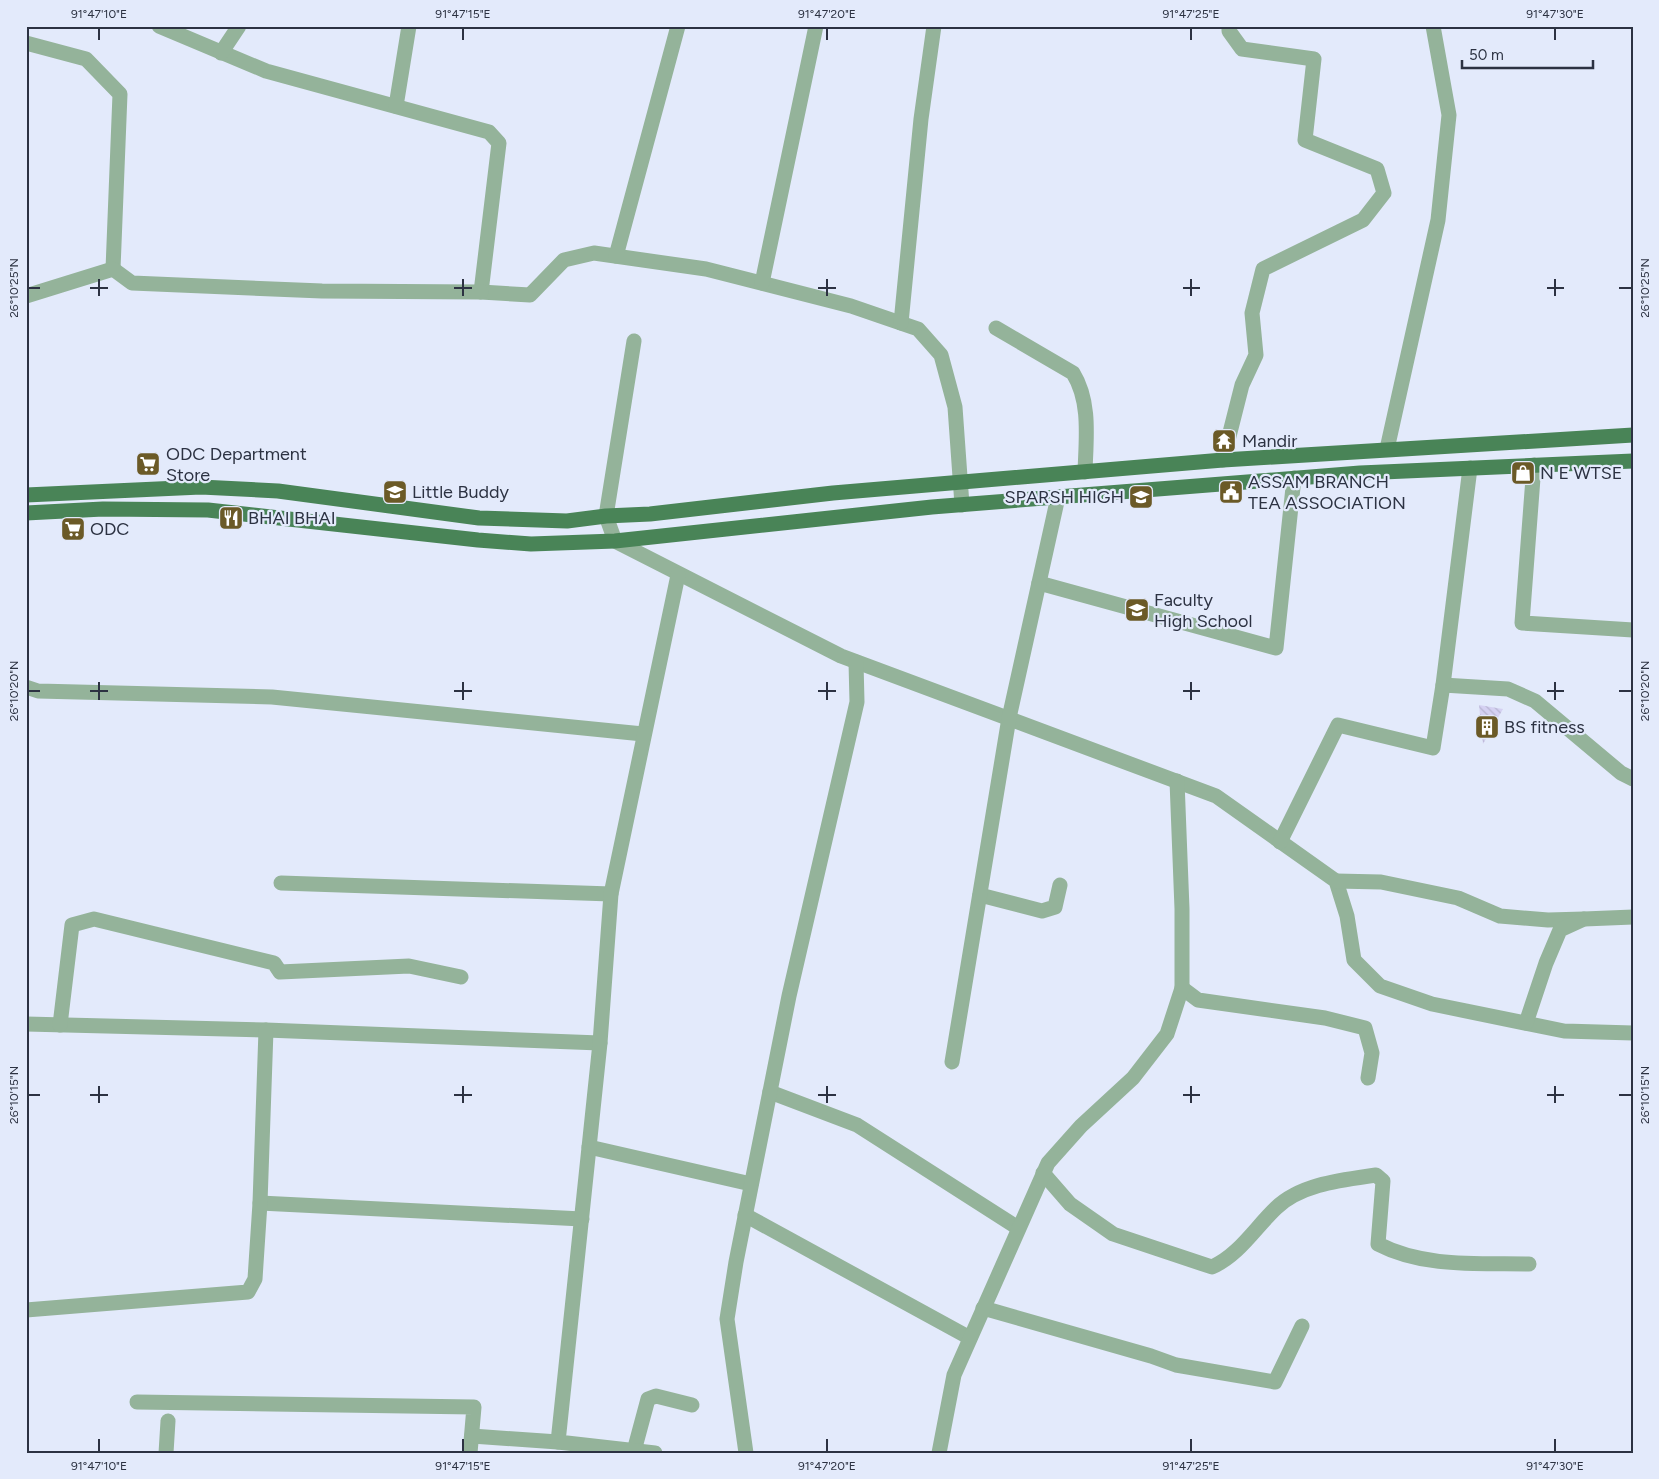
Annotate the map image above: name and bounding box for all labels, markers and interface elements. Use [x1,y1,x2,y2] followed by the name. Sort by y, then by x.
[71,7,127,21] text: 91°47'10"E
[435,7,491,21] text: 91°47'15"E
[798,7,856,21] text: 91°47'20"E
[1162,7,1220,21] text: 91°47'25"E
[1526,7,1584,21] text: 91°47'30"E
[1462,38,1593,70] scale bar
[1469,46,1504,64] text: 50 m
[7,258,21,318] text: 26°10'25"N
[1638,258,1652,318] text: 26°10'25"N
[1211,428,1237,454] temple icon: Mandir
[1242,430,1297,452] place label: Mandir
[166,443,307,486] place label: ODC Department Store
[135,451,161,477] supermarket icon: ODC Department Store
[1510,460,1536,486] shop icon: N E WTSE
[1540,462,1622,484] place label: N E WTSE
[1248,471,1406,514] place label: ASSAM BRANCH TEA ASSOCIATION
[382,479,408,505] school or university icon: Little Buddy
[1218,479,1244,505] public building icon: ASSAM BRANCH TEA ASSOCIATION
[412,481,510,503] place label: Little Buddy
[1128,484,1154,510] school or university icon: SPARSH HIGH
[1004,486,1124,508] place label: SPARSH HIGH
[218,505,244,531] restaurant icon: BHAI BHAI
[248,507,336,529] place label: BHAI BHAI
[60,516,86,542] supermarket icon: ODC
[90,518,129,540] place label: ODC
[1154,589,1252,632] place label: Faculty High School
[1124,597,1150,623] school or university icon: Faculty High School
[7,661,21,721] text: 26°10'20"N
[1638,661,1652,721] text: 26°10'20"N
[1474,714,1500,740] building icon: BS fitness
[1504,716,1585,738] place label: BS fitness
[7,1066,21,1124] text: 26°10'15"N
[1638,1066,1652,1124] text: 26°10'15"N
[71,1459,127,1473] text: 91°47'10"E
[435,1459,491,1473] text: 91°47'15"E
[798,1459,856,1473] text: 91°47'20"E
[1162,1459,1220,1473] text: 91°47'25"E
[1526,1459,1584,1473] text: 91°47'30"E

